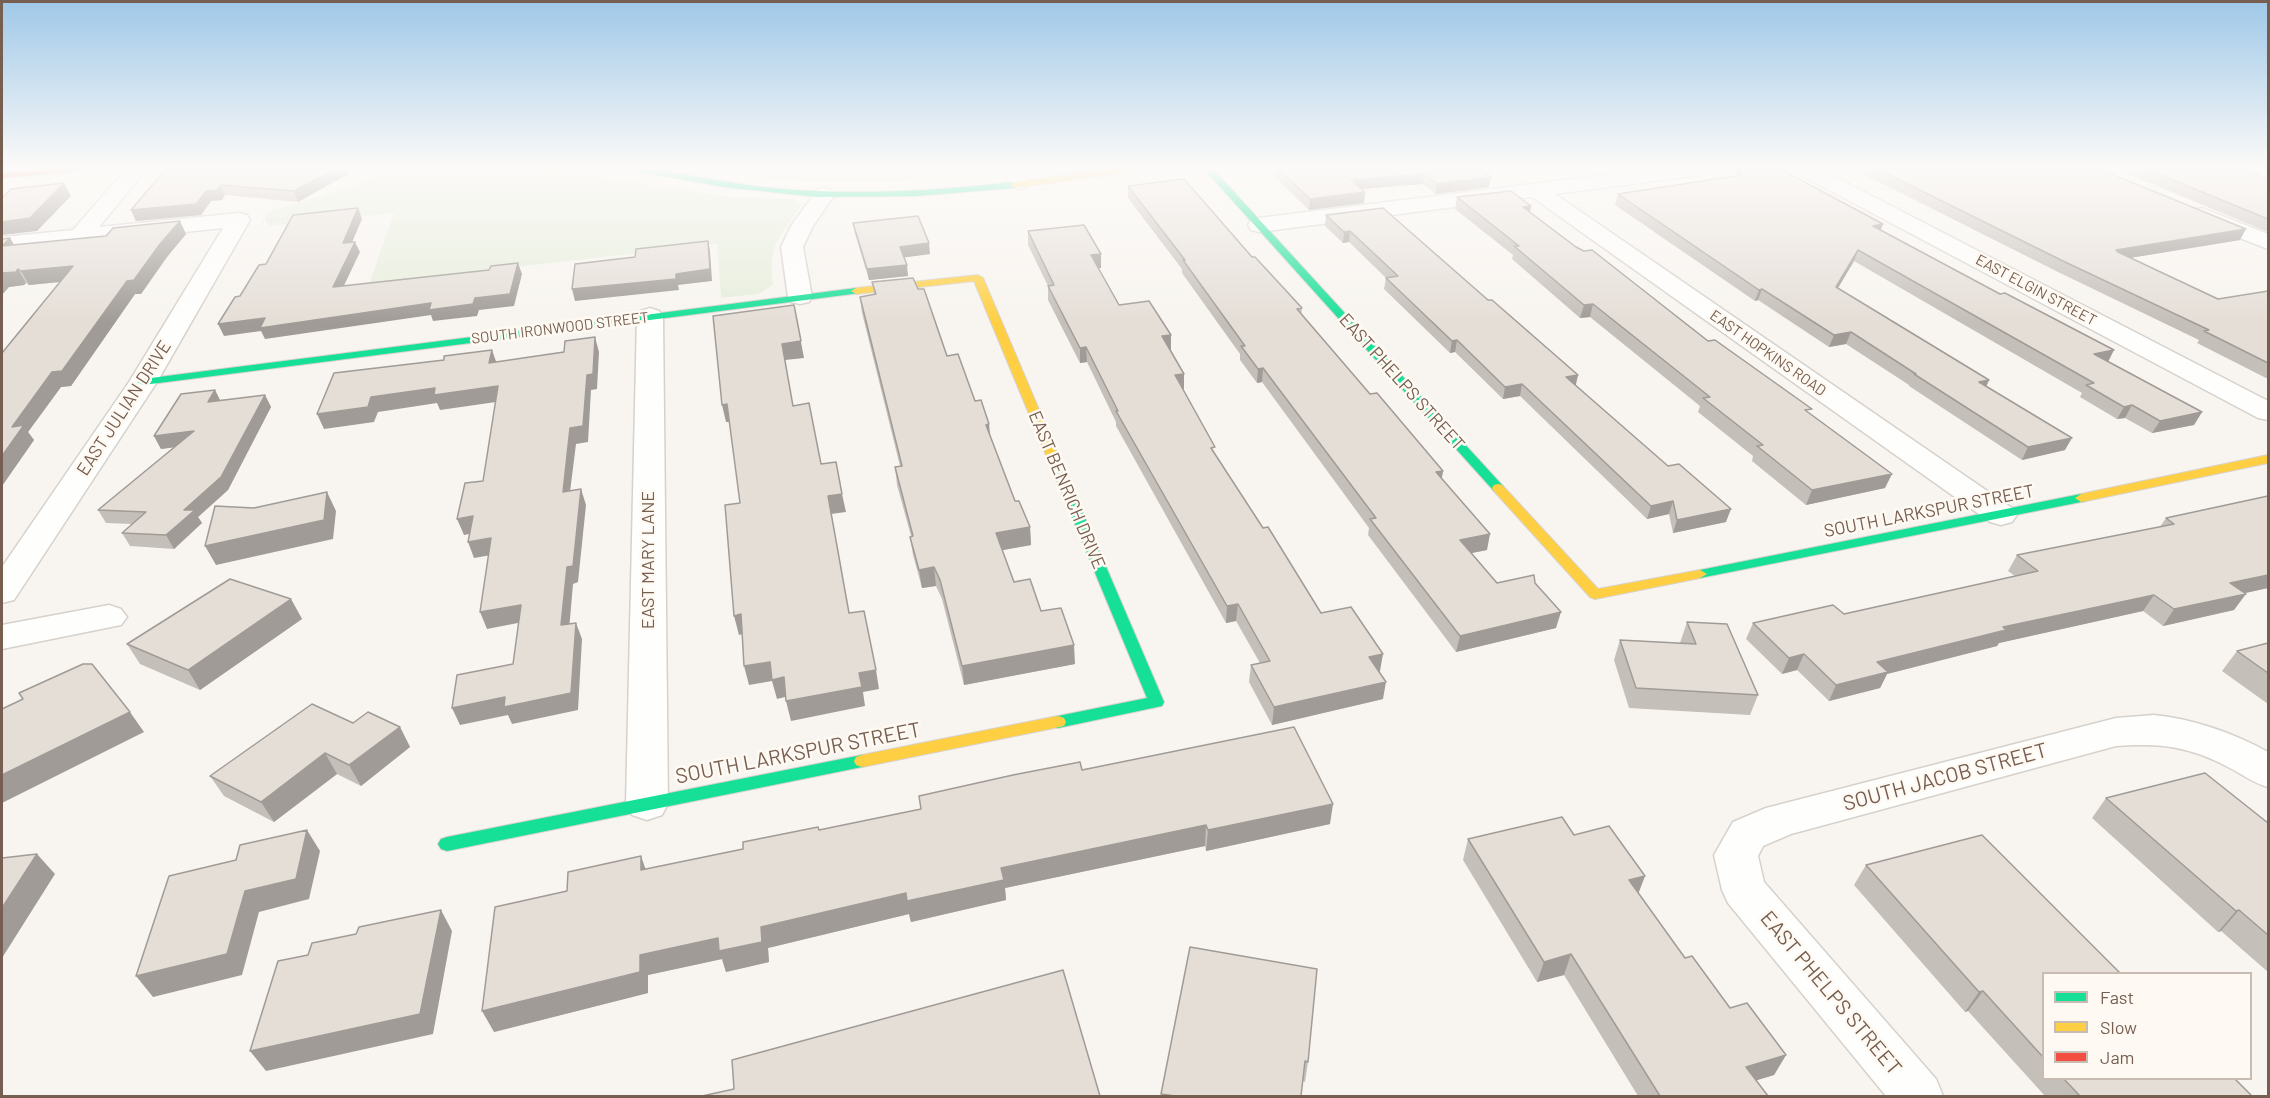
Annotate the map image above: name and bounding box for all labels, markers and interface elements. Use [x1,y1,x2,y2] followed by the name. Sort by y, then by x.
[1973,251,2099,329] street label: EAST ELGIN STREET
[1707,306,1829,400] street label: EAST HOPKINS ROAD
[470,308,650,348] street label: SOUTH IRONWOOD STREET
[1335,309,1469,455] street label: EAST PHELPS STREET
[72,336,176,480] street label: EAST JULIAN DRIVE
[1024,408,1110,572] street label: EAST BENRICH DRIVE
[1822,480,2036,542] street label: SOUTH LARKSPUR STREET
[637,491,659,629] street label: EAST MARY LANE
[673,717,923,789] street label: SOUTH LARKSPUR STREET
[1840,738,2050,816] street label: SOUTH JACOB STREET
[1755,906,1907,1080] street label: EAST PHELPS STREET
[2042,972,2252,1080] legend
[2100,986,2134,1008] text: Fast
[2100,1016,2137,1038] text: Slow
[2100,1046,2134,1068] text: Jam

